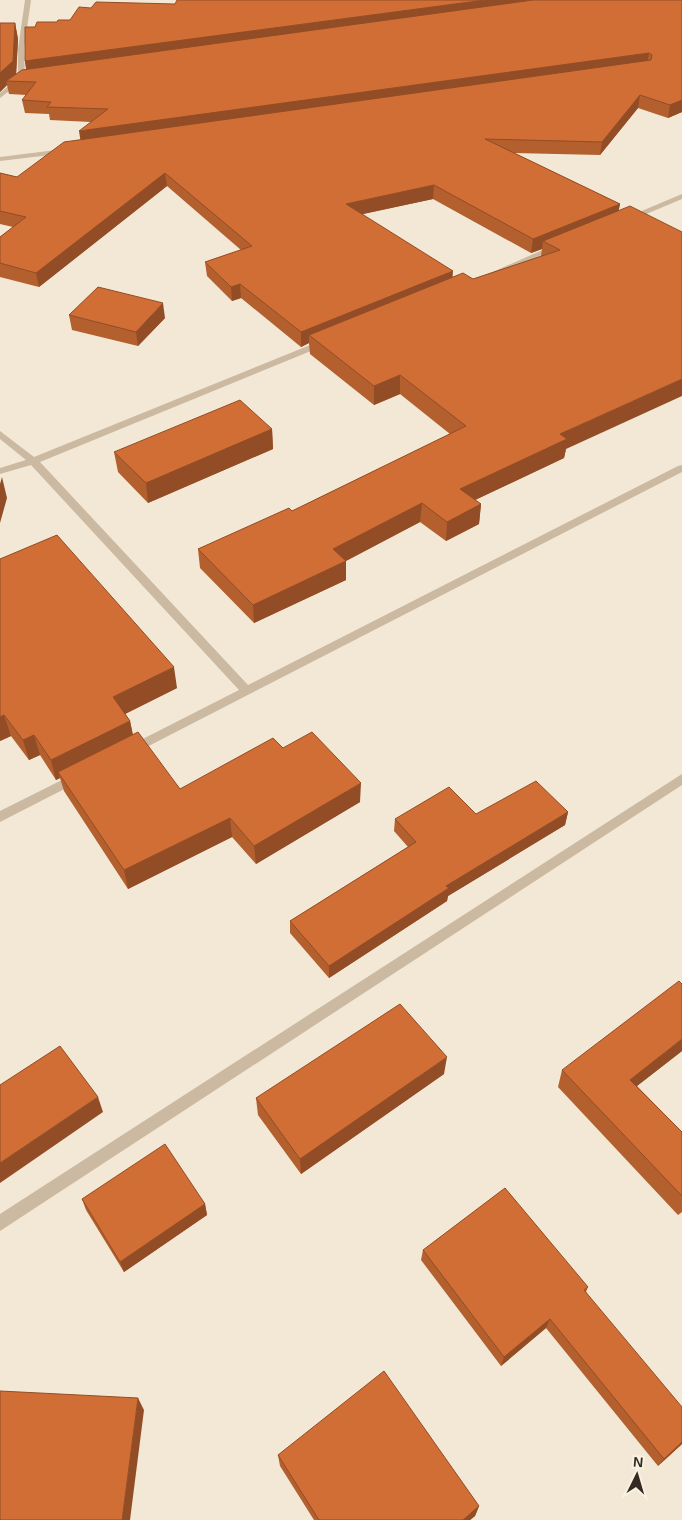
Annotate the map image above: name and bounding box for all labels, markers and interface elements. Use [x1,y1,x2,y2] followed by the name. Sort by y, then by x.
[612,1450,662,1500] north arrow
[632,1454,644,1470] text: N

